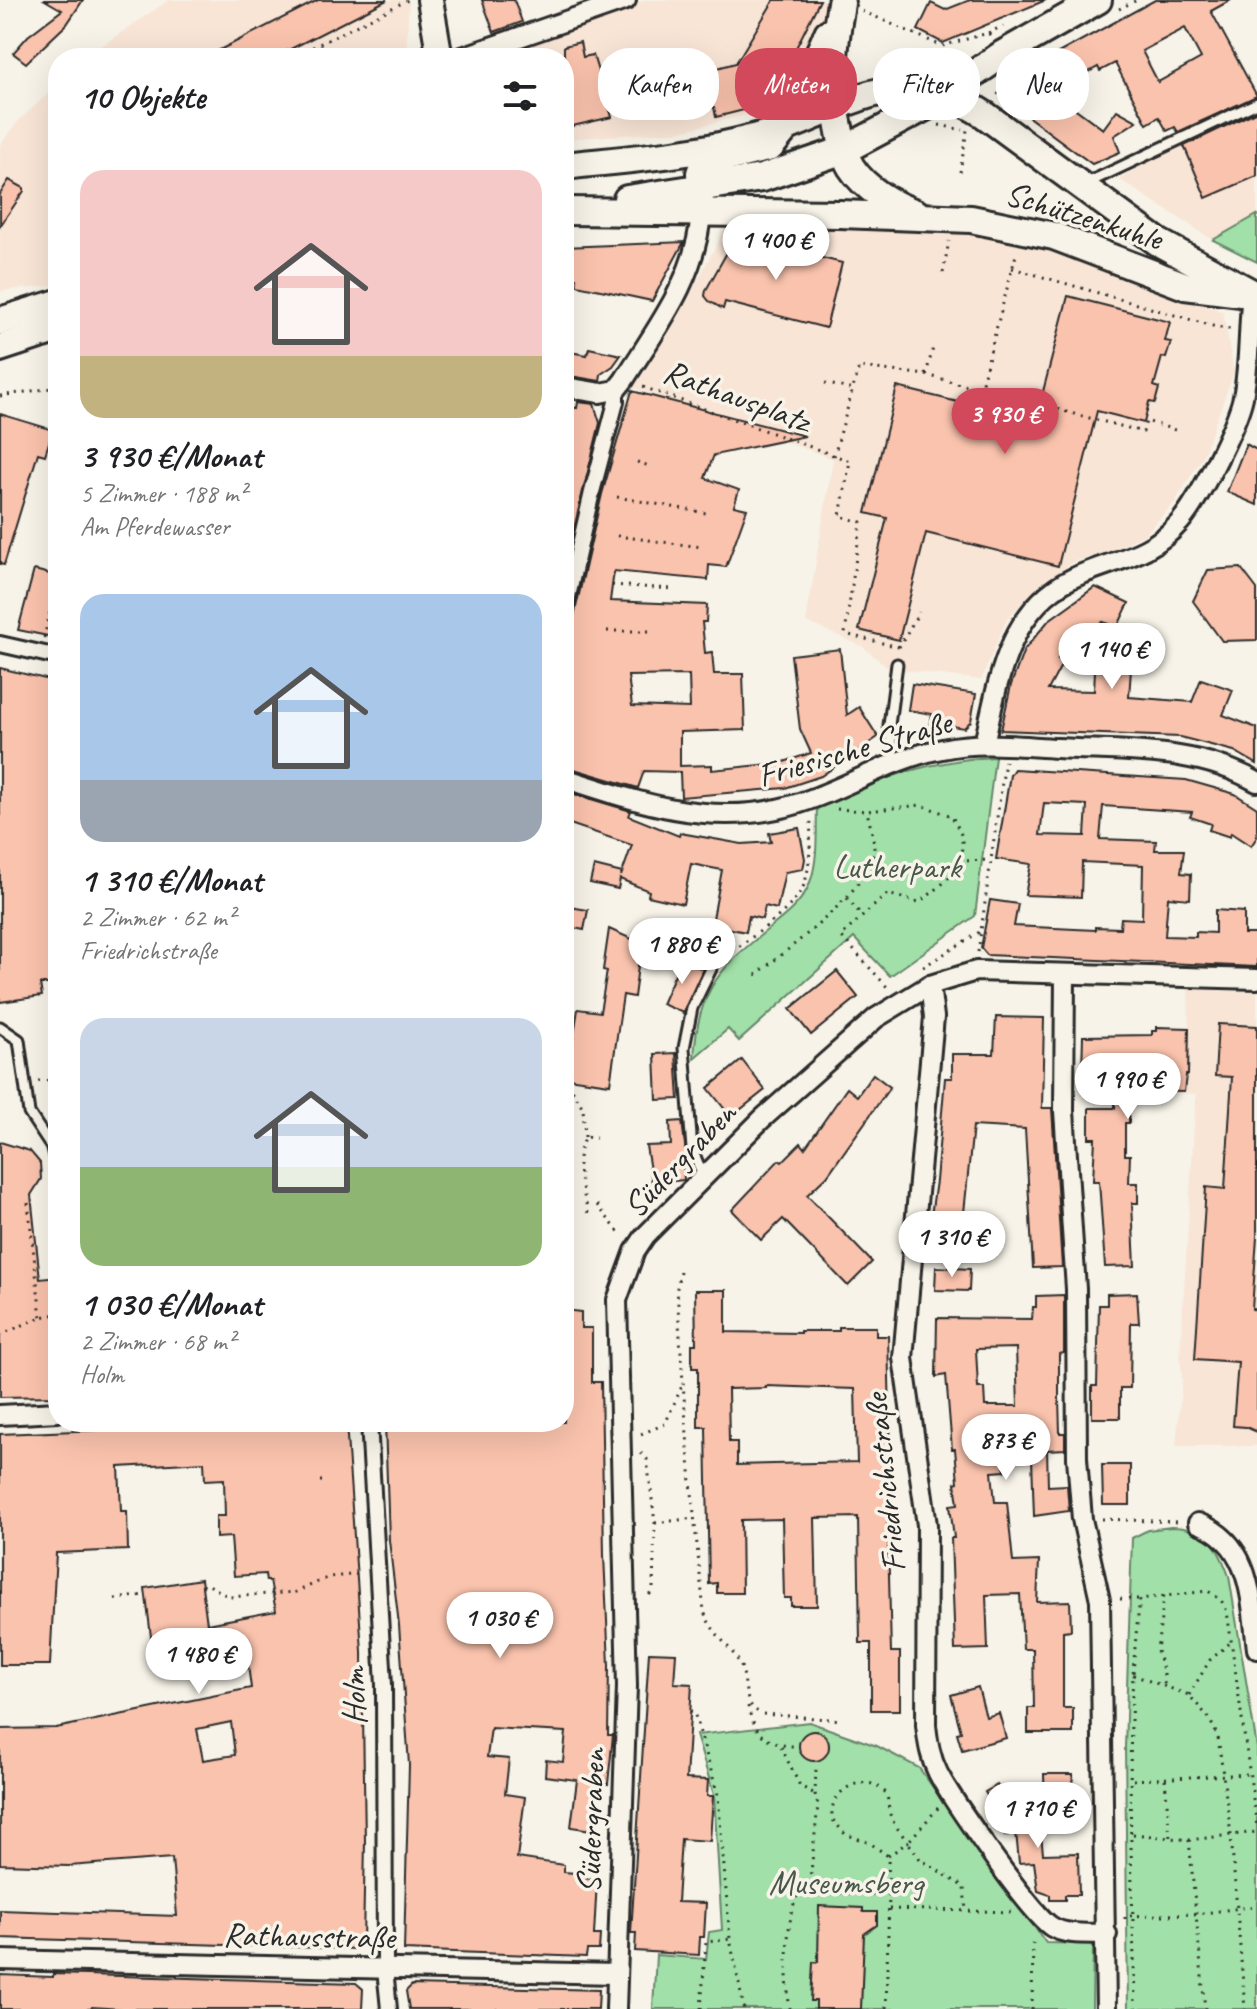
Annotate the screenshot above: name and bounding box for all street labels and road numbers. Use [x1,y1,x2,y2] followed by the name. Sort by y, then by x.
[1000,171,1169,260] street label: Schützenkuhle
[658,349,819,443] street label: Rathausplatz
[752,700,959,797] street label: Friesische Straße
[614,1091,746,1226] street label: Südergraben
[853,1389,915,1574] street label: Friedrichstraße
[331,1665,376,1725] street label: Holm
[566,1746,615,1894] street label: Südergraben
[223,1913,398,1959] street label: Rathausstraße

